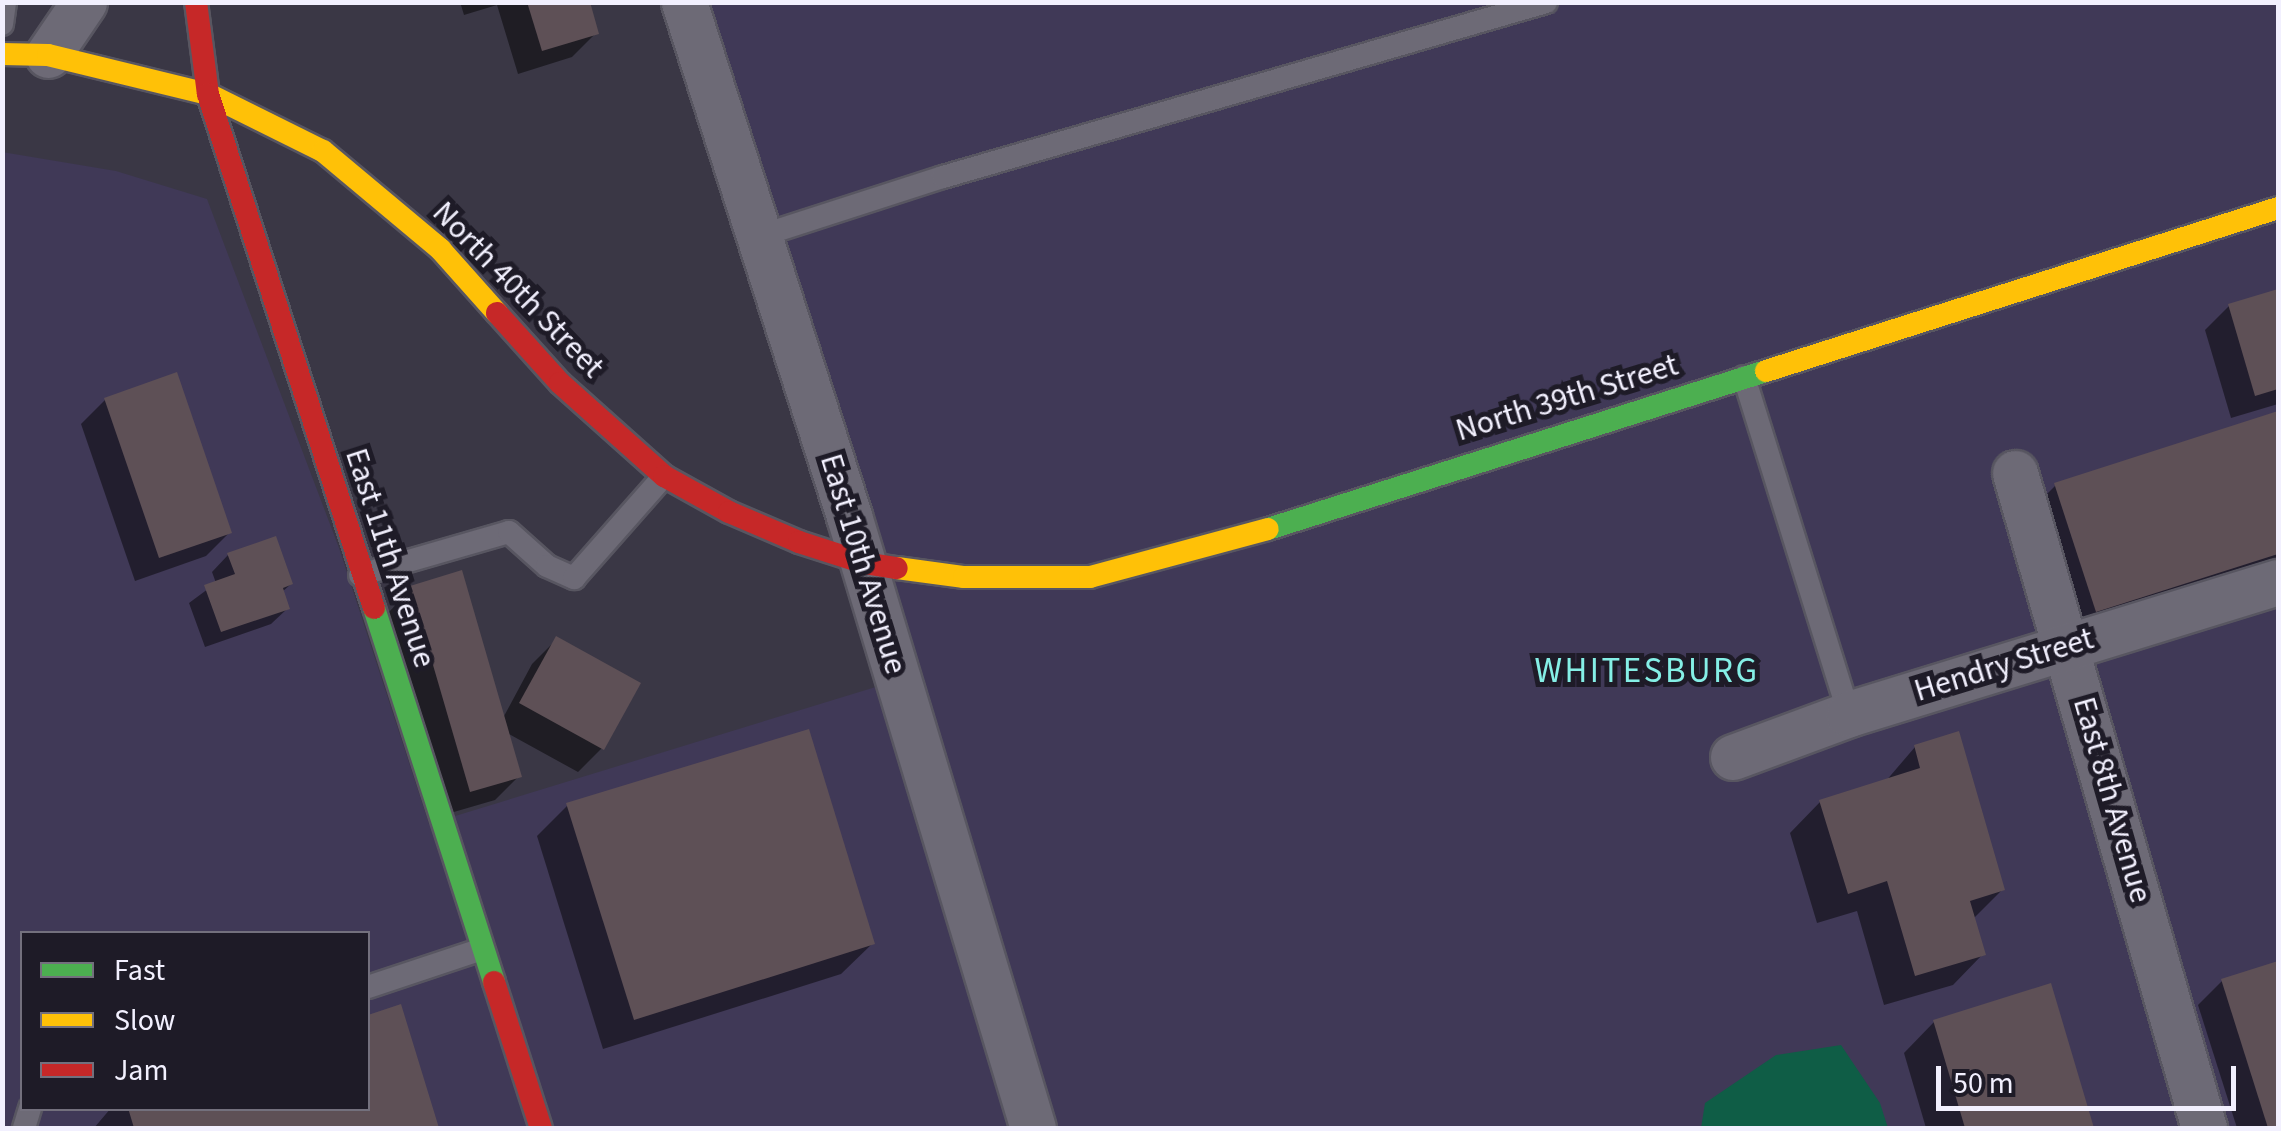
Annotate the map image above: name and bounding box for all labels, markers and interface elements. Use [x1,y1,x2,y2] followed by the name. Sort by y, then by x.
[424,194,612,386] street label: North 40th Street
[1451,346,1683,450] street label: North 39th Street
[337,444,443,672] street label: East 11th Avenue
[811,449,915,679] street label: East 10th Avenue
[1910,620,2098,710] street label: Hendry Street
[1534,650,1760,692] district label: WHITESBURG
[2064,693,2160,907] street label: East 8th Avenue
[20,931,370,1111] legend
[114,949,165,992] text: Fast
[114,999,175,1042] text: Slow
[1941,1046,2241,1108] scale bar
[114,1049,168,1092] text: Jam
[1953,1062,2014,1105] text: 50 m

